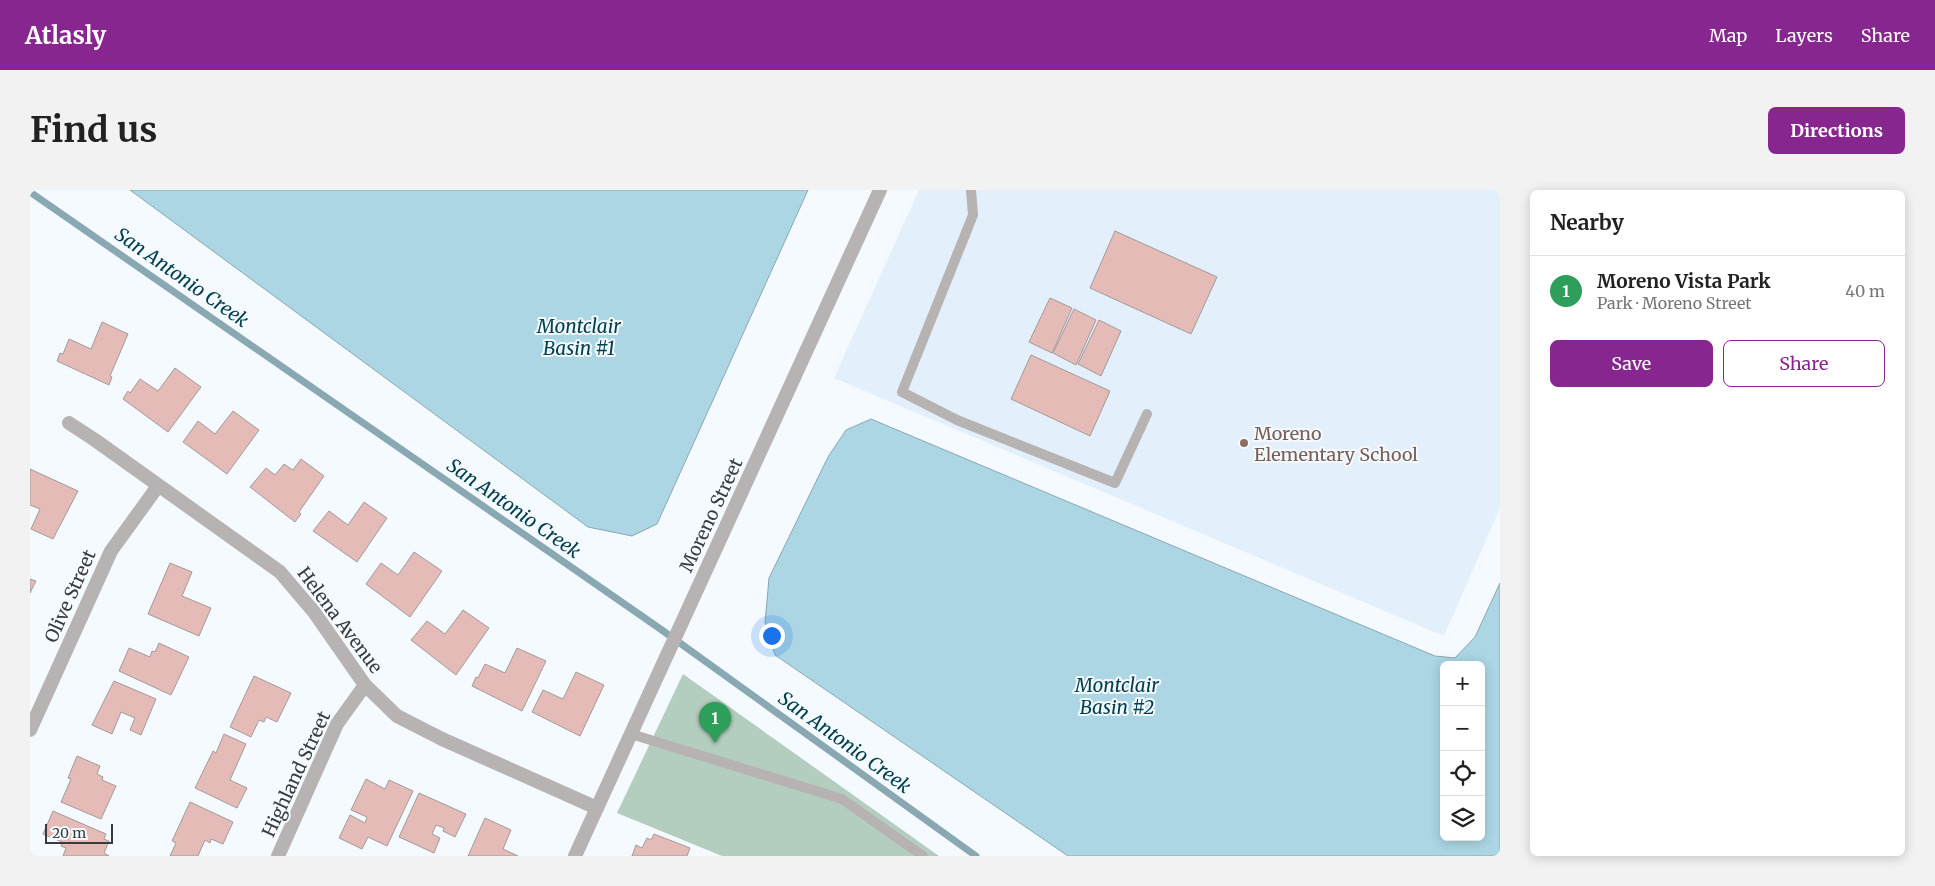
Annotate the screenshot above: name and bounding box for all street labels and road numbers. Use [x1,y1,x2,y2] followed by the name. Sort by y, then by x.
[675,454,747,576] street label: Moreno Street
[39,546,101,646] street label: Olive Street
[292,562,388,678] street label: Helena Avenue
[257,707,335,841] street label: Highland Street

